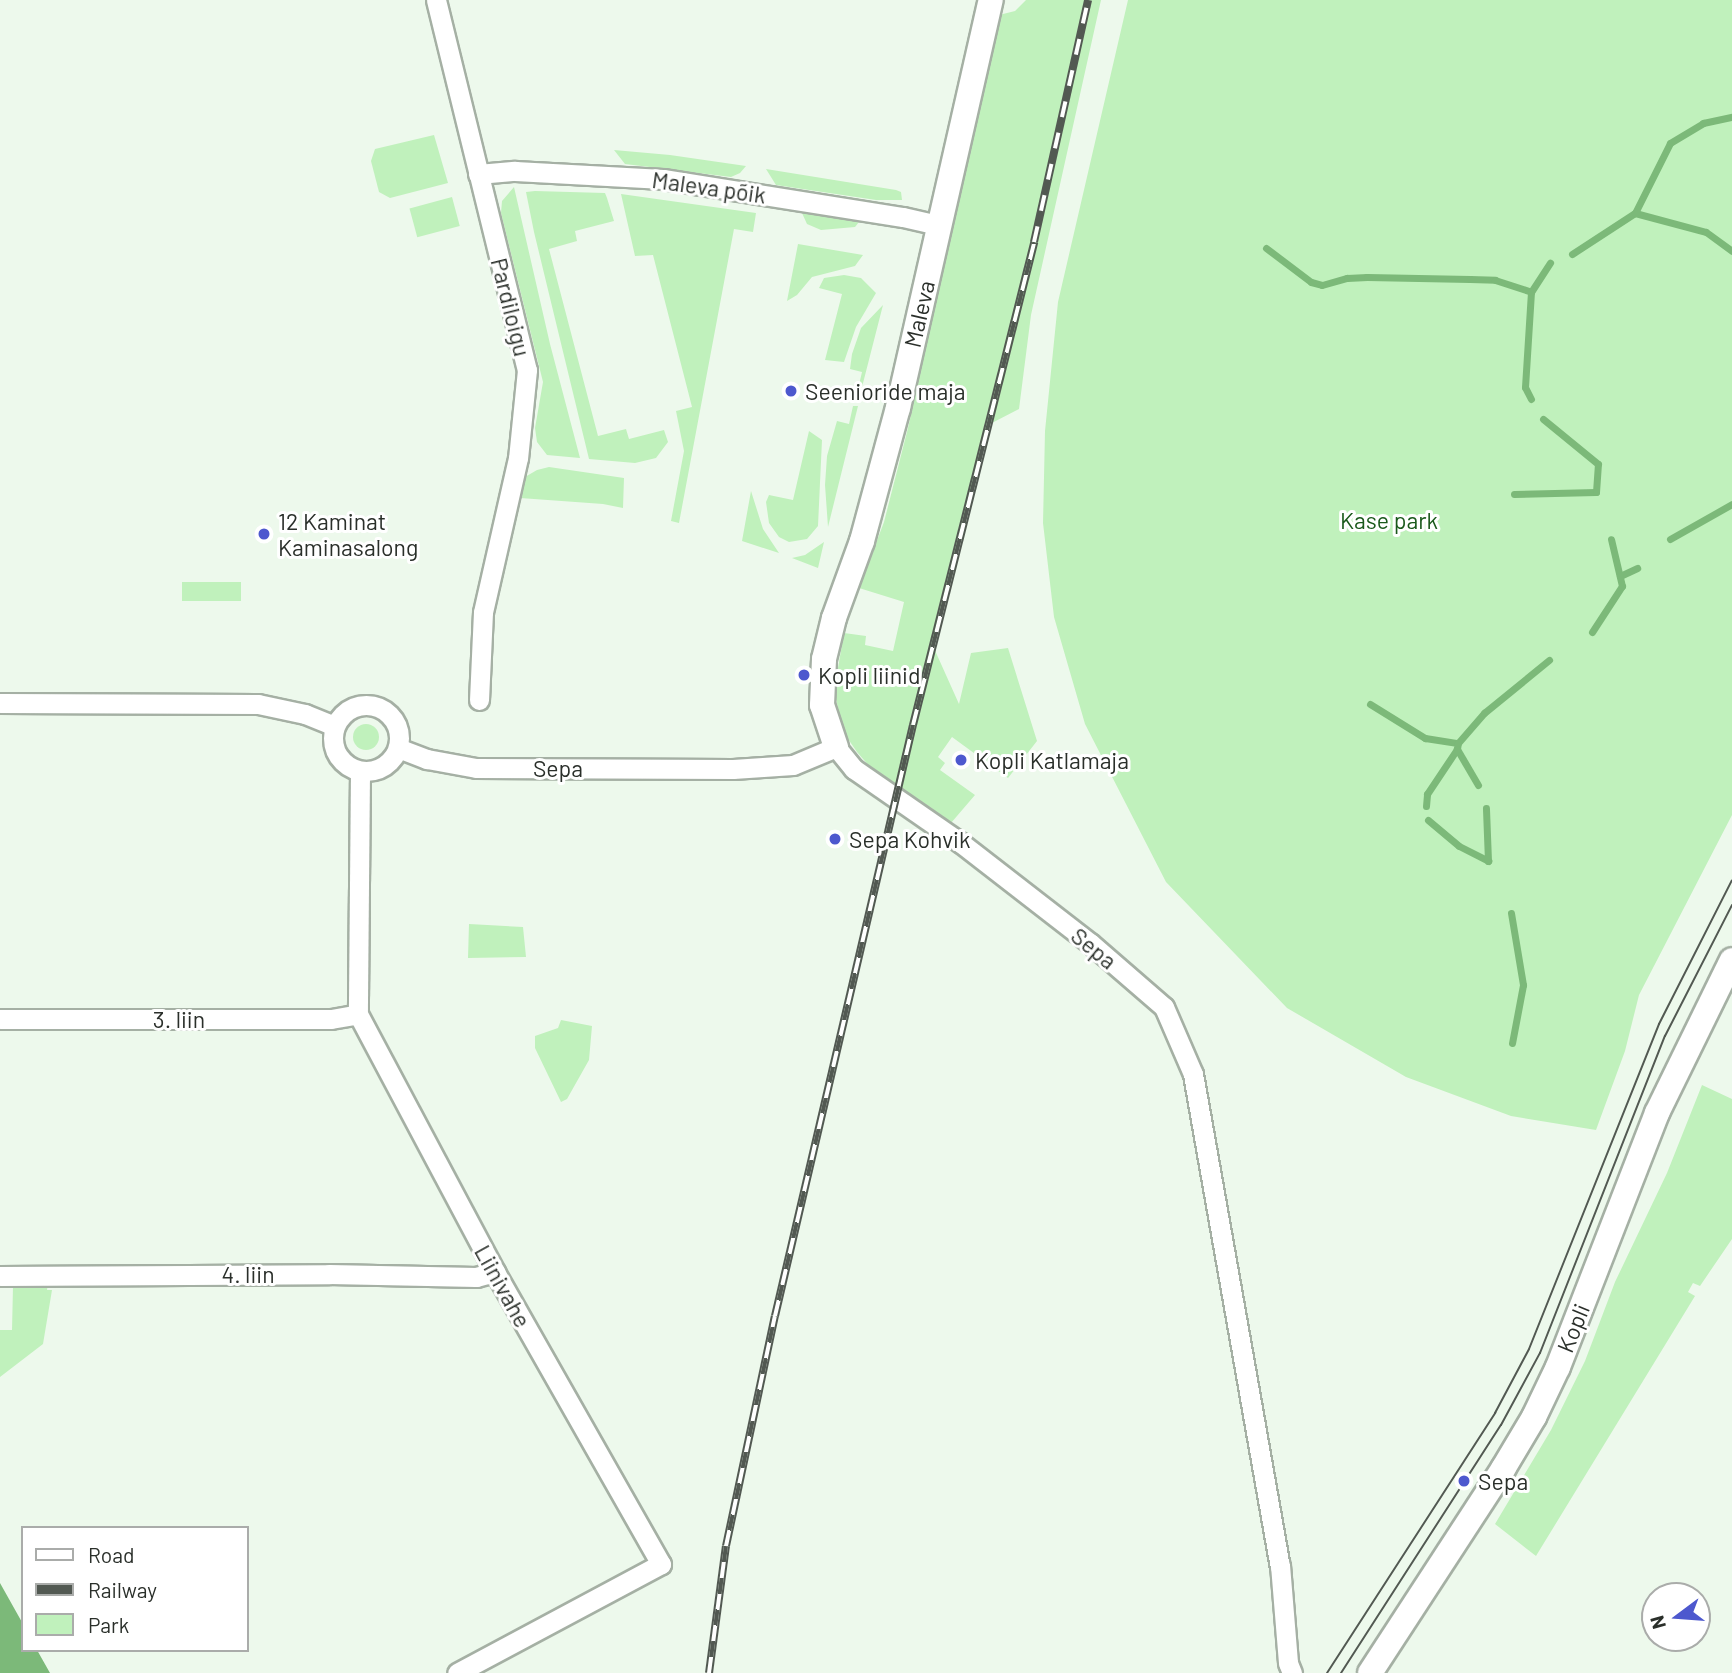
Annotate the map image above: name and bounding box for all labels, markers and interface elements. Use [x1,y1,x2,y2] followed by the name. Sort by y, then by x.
[650,165,768,209] street label: Maleva põik
[485,255,537,359] street label: Pardiloigu
[898,278,940,350] street label: Maleva
[805,377,966,405] place label: Seenioride maja
[783,383,799,399] marker: Seenioride maja
[1340,506,1438,534] park label: Kase park
[278,507,418,561] place label: 12 Kaminat Kaminasalong
[256,526,272,542] marker: 12 Kaminat Kaminasalong
[818,661,921,689] place label: Kopli liinid
[796,667,812,683] marker: Kopli liinid
[975,746,1129,774] place label: Kopli Katlamaja
[953,752,969,768] marker: Kopli Katlamaja
[533,754,583,782] street label: Sepa
[849,825,970,853] place label: Sepa Kohvik
[827,831,843,847] marker: Sepa Kohvik
[1066,921,1122,975] street label: Sepa
[153,1005,205,1033] street label: 3. liin
[469,1240,537,1332] street label: Liinivahe
[221,1260,275,1288] street label: 4. liin
[1551,1300,1595,1356] street label: Kopli
[1478,1467,1528,1495] place label: Sepa
[1456,1473,1472,1489] marker: Sepa
[21,1526,248,1652] legend
[88,1542,134,1567] text: Road
[88,1577,157,1602] text: Railway
[1641,1582,1711,1652] north arrow
[88,1612,129,1637] text: Park
[1644,1613,1670,1632] text: N

